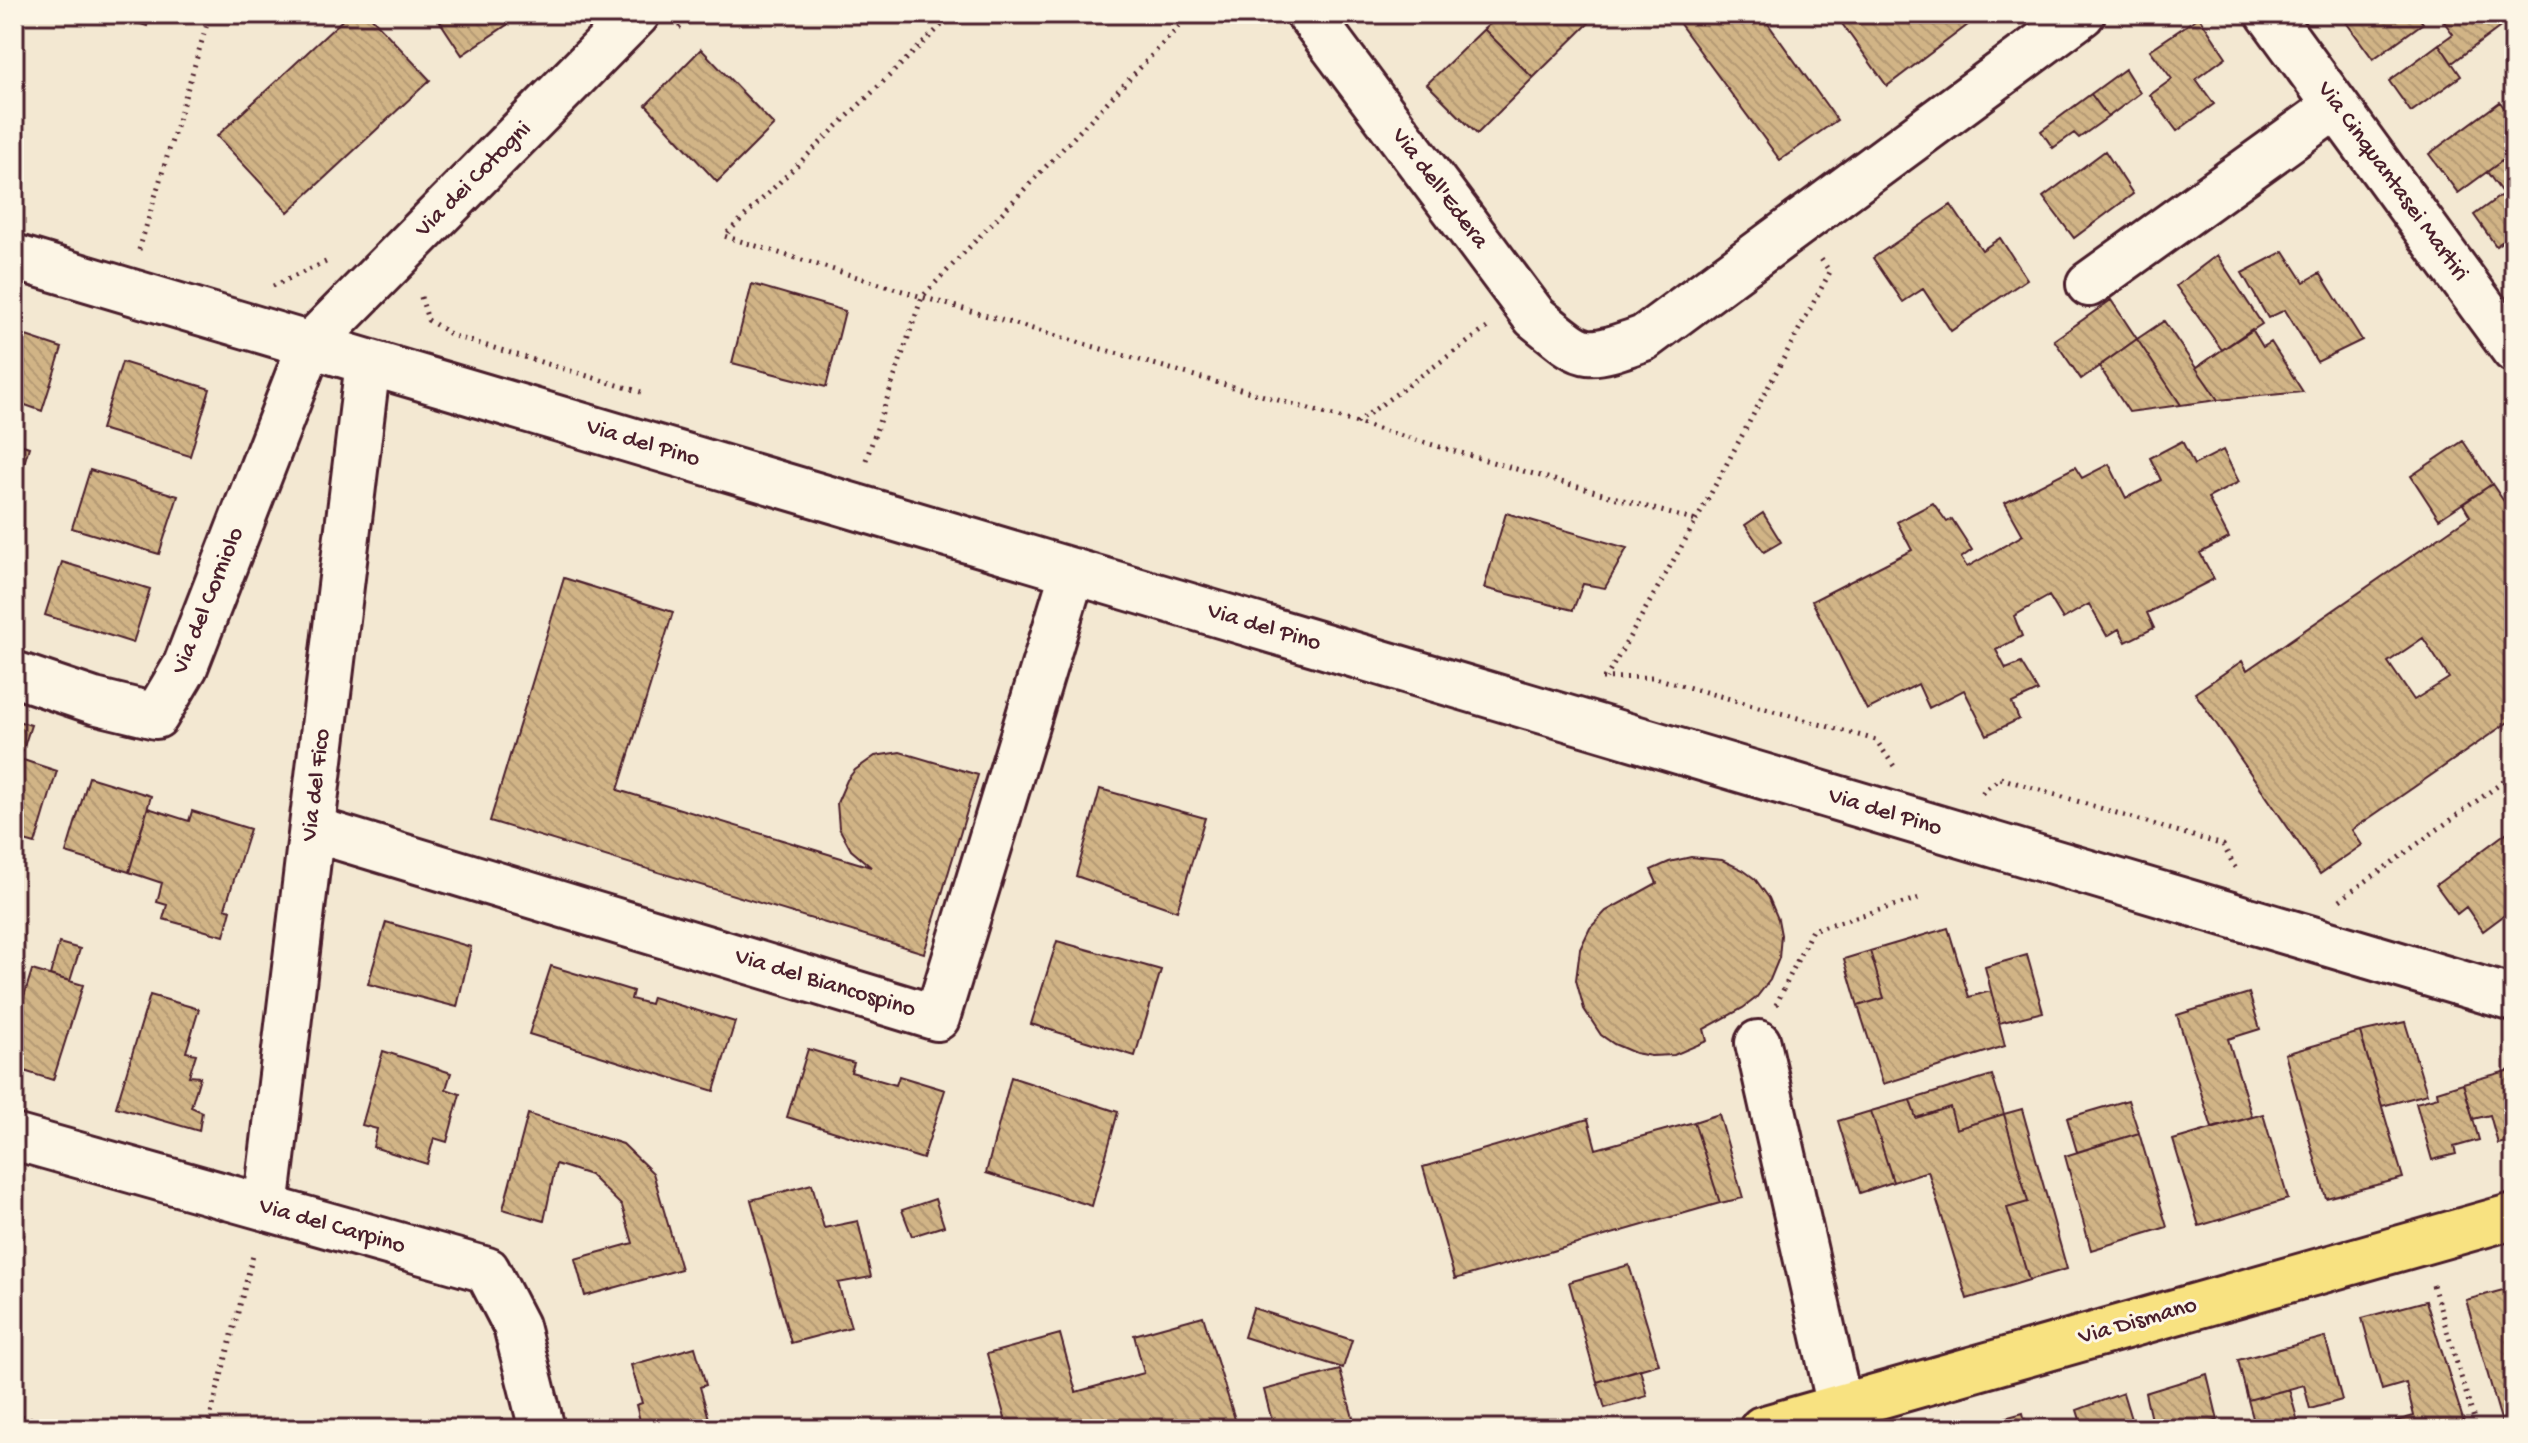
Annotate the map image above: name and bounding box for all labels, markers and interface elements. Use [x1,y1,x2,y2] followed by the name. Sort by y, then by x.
[2309,76,2474,288] street label: Via Cinquantasei Martiri
[409,116,538,245] street label: Via dei Cotogni
[1384,122,1494,256] street label: Via dell'Edera
[582,413,703,475] street label: Via del Pino
[166,523,252,680] street label: Via del Corniolo
[1203,597,1324,659] street label: Via del Pino
[296,727,338,844] street label: Via del Fico
[1824,782,1945,844] street label: Via del Pino
[730,942,919,1025] street label: Via del Biancospino
[255,1192,408,1262] street label: Via del Carpino
[2075,1291,2200,1353] street label: Via Dismano

